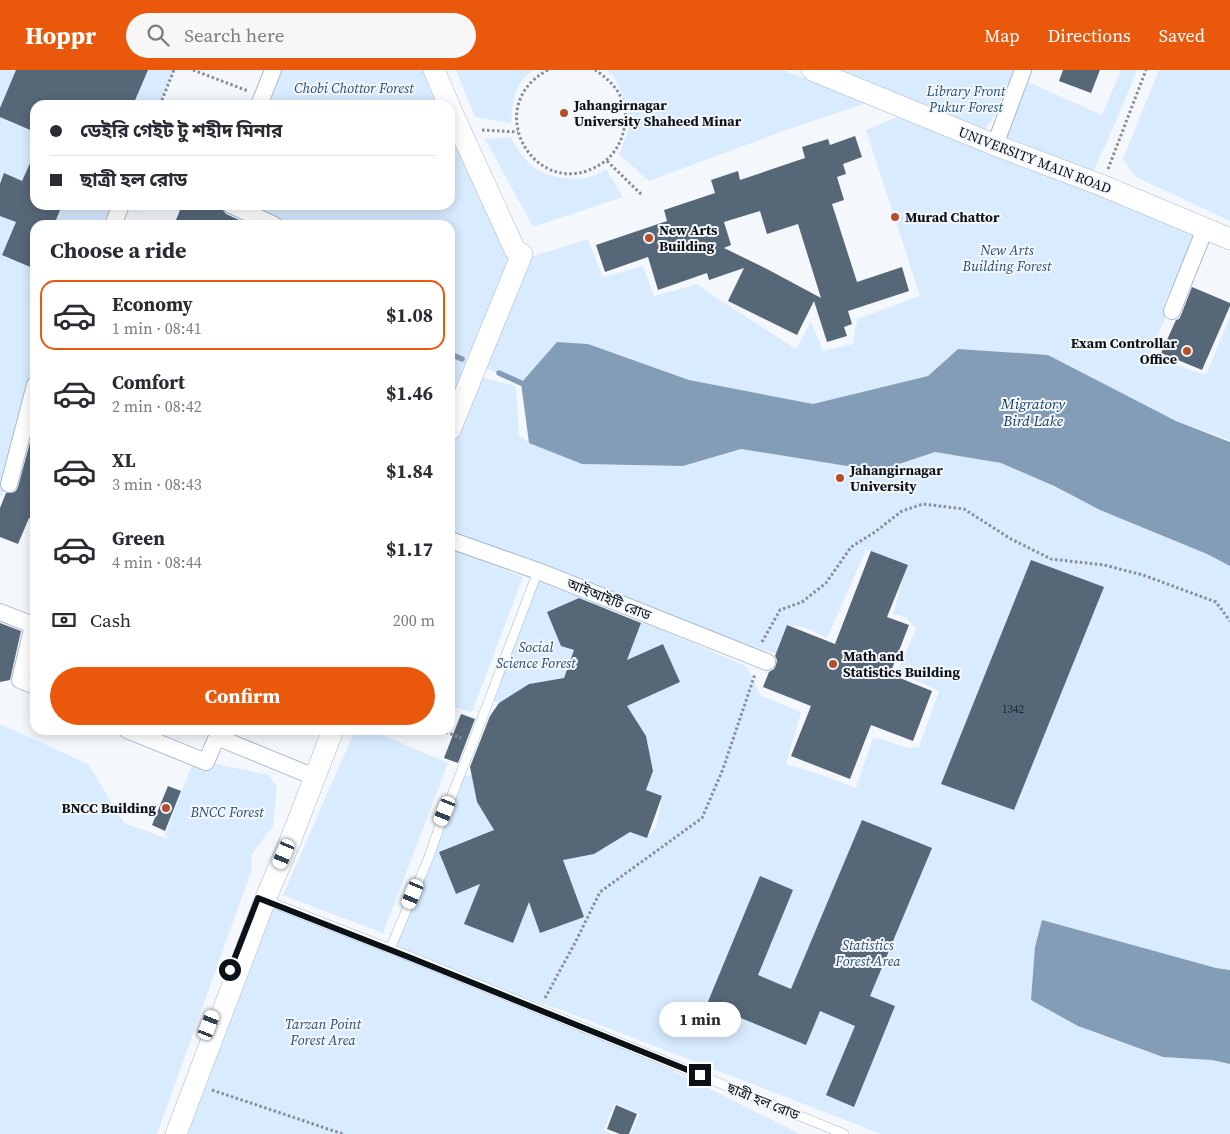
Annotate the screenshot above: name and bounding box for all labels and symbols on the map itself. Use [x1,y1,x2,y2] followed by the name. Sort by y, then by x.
[294,78,415,98] park label: Chobi Chottor Forest
[926,81,1007,117] park label: Library Front Pukur Forest
[573,95,742,131] place label: Jahangirnagar University Shaheed Minar
[558,107,570,119] marker: Jahangirnagar University Shaheed Minar
[956,122,1115,198] street label: UNIVERSITY MAIN ROAD
[905,207,1000,227] place label: Murad Chattor
[889,211,901,223] marker: Murad Chattor
[659,220,718,256] place label: New Arts Building
[643,232,655,244] marker: New Arts Building
[962,240,1053,276] park label: New Arts Building Forest
[1071,333,1177,369] place label: Exam Controllar Office
[1181,345,1193,357] marker: Exam Controllar Office
[1000,393,1066,431] water label: Migratory Bird Lake
[849,460,943,496] place label: Jahangirnagar University
[834,472,846,484] marker: Jahangirnagar University
[563,573,655,625] street label: আইআইটি রোড
[496,637,577,673] park label: Social Science Forest
[843,646,960,682] place label: Math and Statistics Building
[827,658,839,670] marker: Math and Statistics Building
[1002,702,1024,717] house number: 1342
[432,794,457,828] car
[61,798,156,818] place label: BNCC Building
[160,802,172,814] marker: BNCC Building
[189,802,265,822] park label: BNCC Forest
[271,837,296,871] car
[400,877,425,911] car
[834,935,901,971] park label: Statistics Forest Area
[219,959,241,981] route start
[659,1002,741,1038] callout: 1 min
[196,1008,221,1042] car
[285,1014,363,1050] park label: Tarzan Point Forest Area
[689,1064,711,1086] route end
[723,1077,803,1125] street label: ছাত্রী হল রোড

